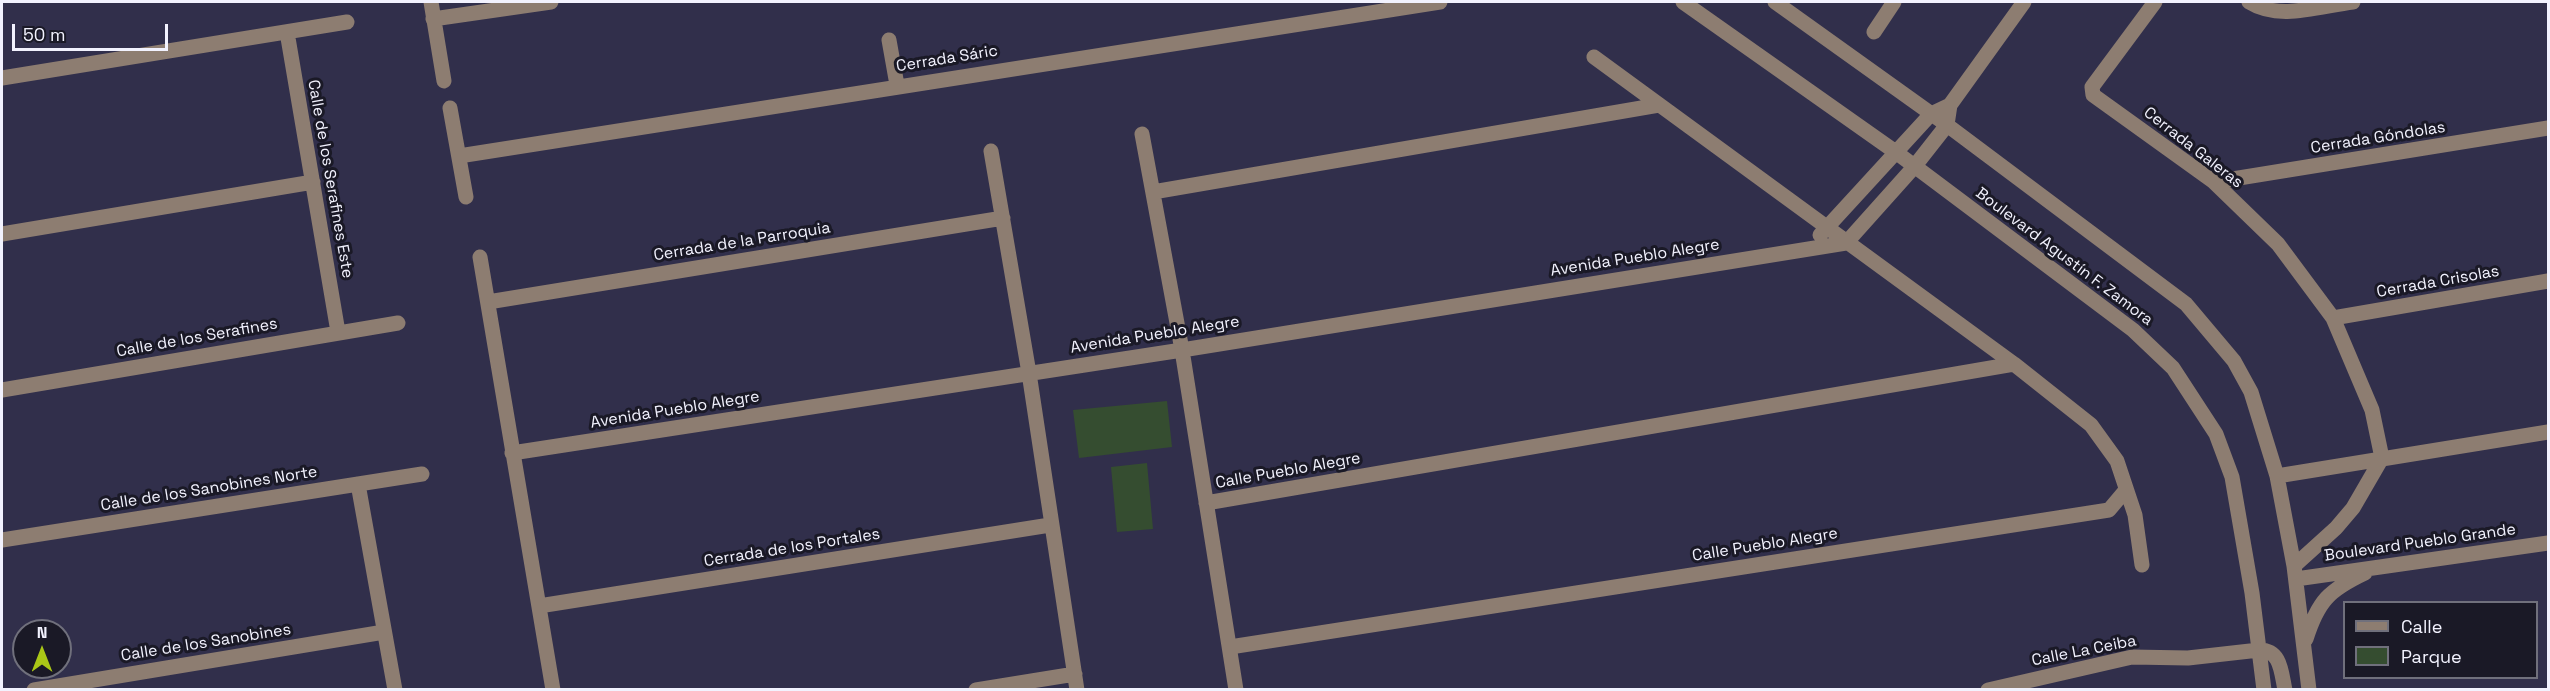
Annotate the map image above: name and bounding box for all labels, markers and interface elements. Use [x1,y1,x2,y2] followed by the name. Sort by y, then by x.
[15,12,171,50] scale bar
[23,23,65,46] text: 50 m
[895,41,999,77] street label: Cerrada Sáric
[303,78,357,280] street label: Calle de los Serafines Este
[2140,103,2246,193] street label: Cerrada Galeras
[2309,118,2447,158] street label: Cerrada Góndolas
[1971,184,2157,330] street label: Boulevard Agustín F. Zamora
[652,219,832,265] street label: Cerrada de la Parroquia
[1549,235,1721,281] street label: Avenida Pueblo Alegre
[2375,262,2501,302] street label: Cerrada Crisolas
[1069,312,1241,358] street label: Avenida Pueblo Alegre
[115,314,279,362] street label: Calle de los Serafines
[589,387,761,433] street label: Avenida Pueblo Alegre
[1214,449,1362,493] street label: Calle Pueblo Alegre
[99,462,319,516] street label: Calle de los Sanobines Norte
[2323,520,2517,566] street label: Boulevard Pueblo Grande
[1691,524,1839,566] street label: Calle Pueblo Alegre
[703,525,881,571] street label: Cerrada de los Portales
[2343,601,2538,679] legend
[2401,615,2442,638] text: Calle
[12,619,72,679] north arrow
[120,620,292,666] street label: Calle de los Sanobines
[37,622,47,643] text: N
[2030,631,2138,671] street label: Calle La Ceiba
[2401,645,2462,668] text: Parque

